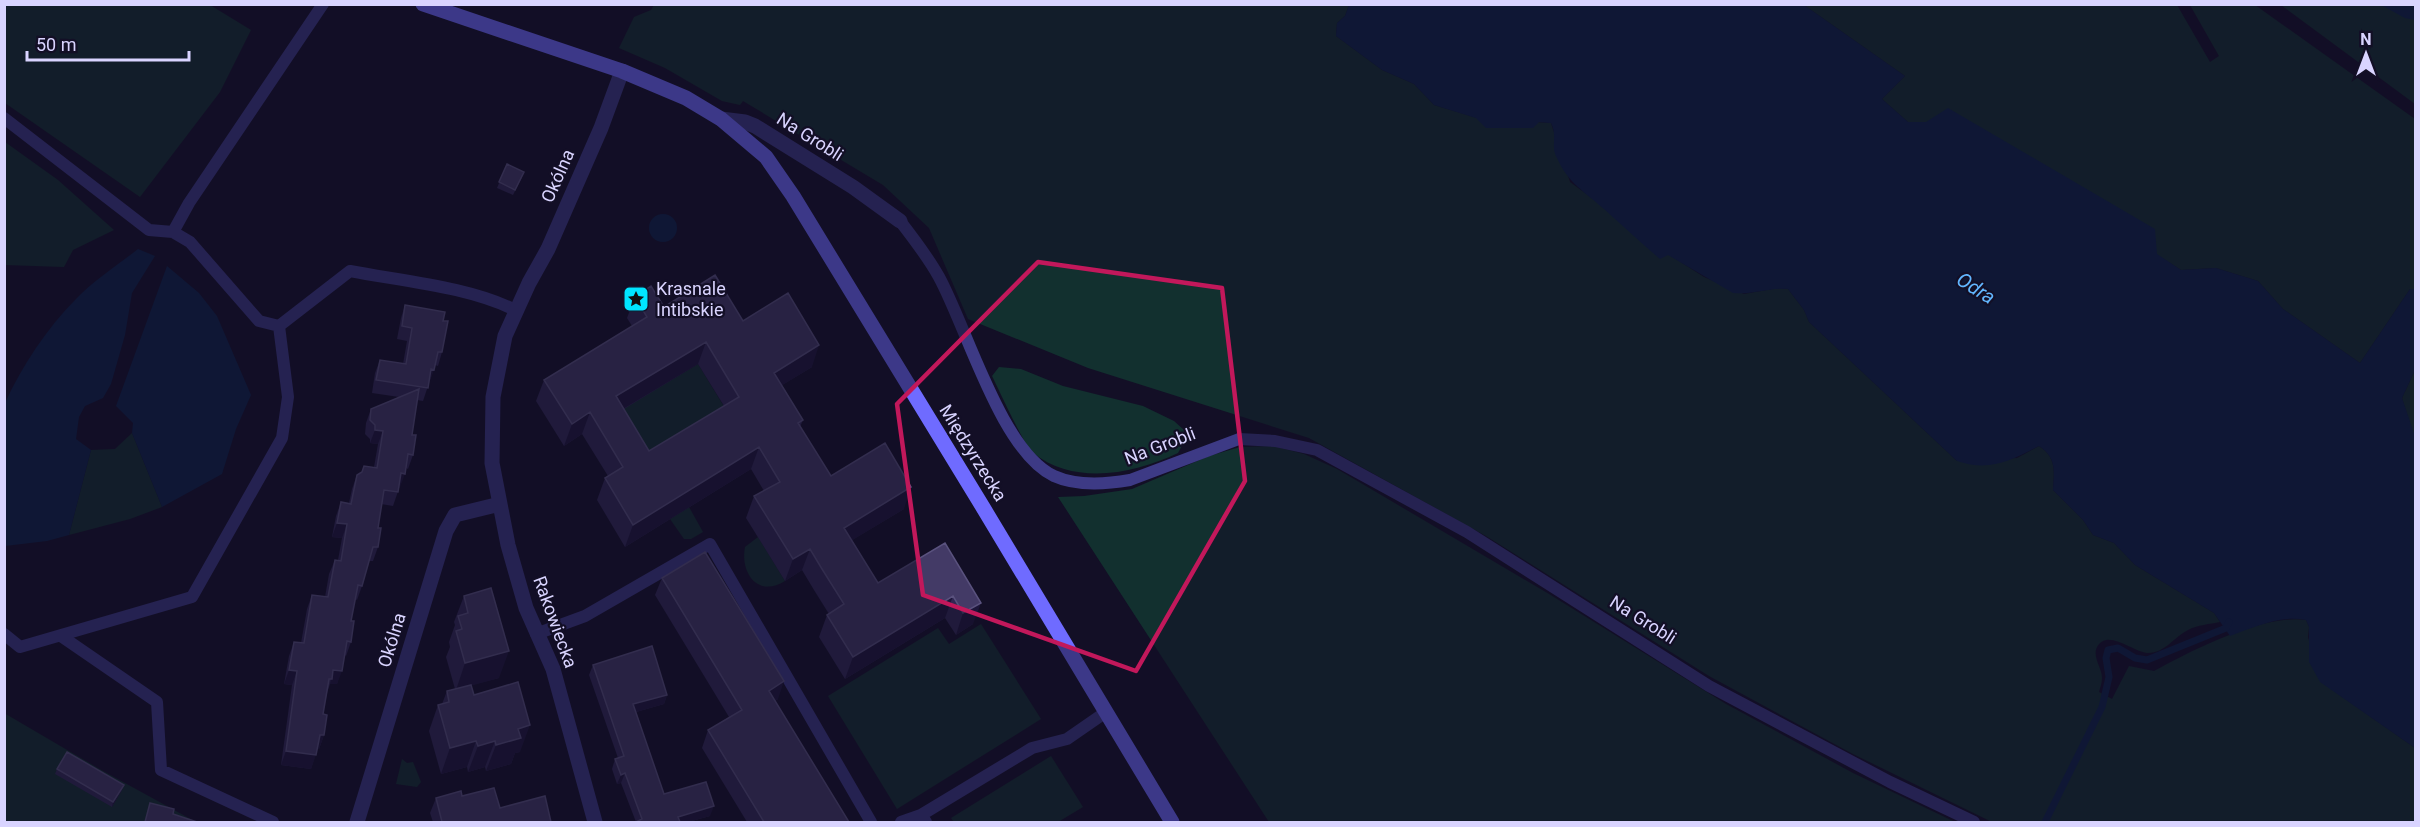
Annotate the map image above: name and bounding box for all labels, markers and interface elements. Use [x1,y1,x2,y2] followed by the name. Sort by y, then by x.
[27,24,189,62] scale bar
[2336,24,2396,84] north arrow
[2360,30,2372,49] text: N
[36,34,76,55] text: 50 m
[773,108,847,165] street label: Na Grobli
[537,146,579,206] street label: Okólna
[1952,267,2000,309] water label: Odra
[656,278,726,320] place label: Krasnale Intibskie
[621,284,651,314] place icon: Krasnale Intibskie
[935,401,1011,505] street label: Międzyrzecka
[1121,422,1198,469] street label: Na Grobli
[529,573,582,671] street label: Rakowiecka
[1606,591,1680,648] street label: Na Grobli
[373,610,410,670] street label: Okólna

